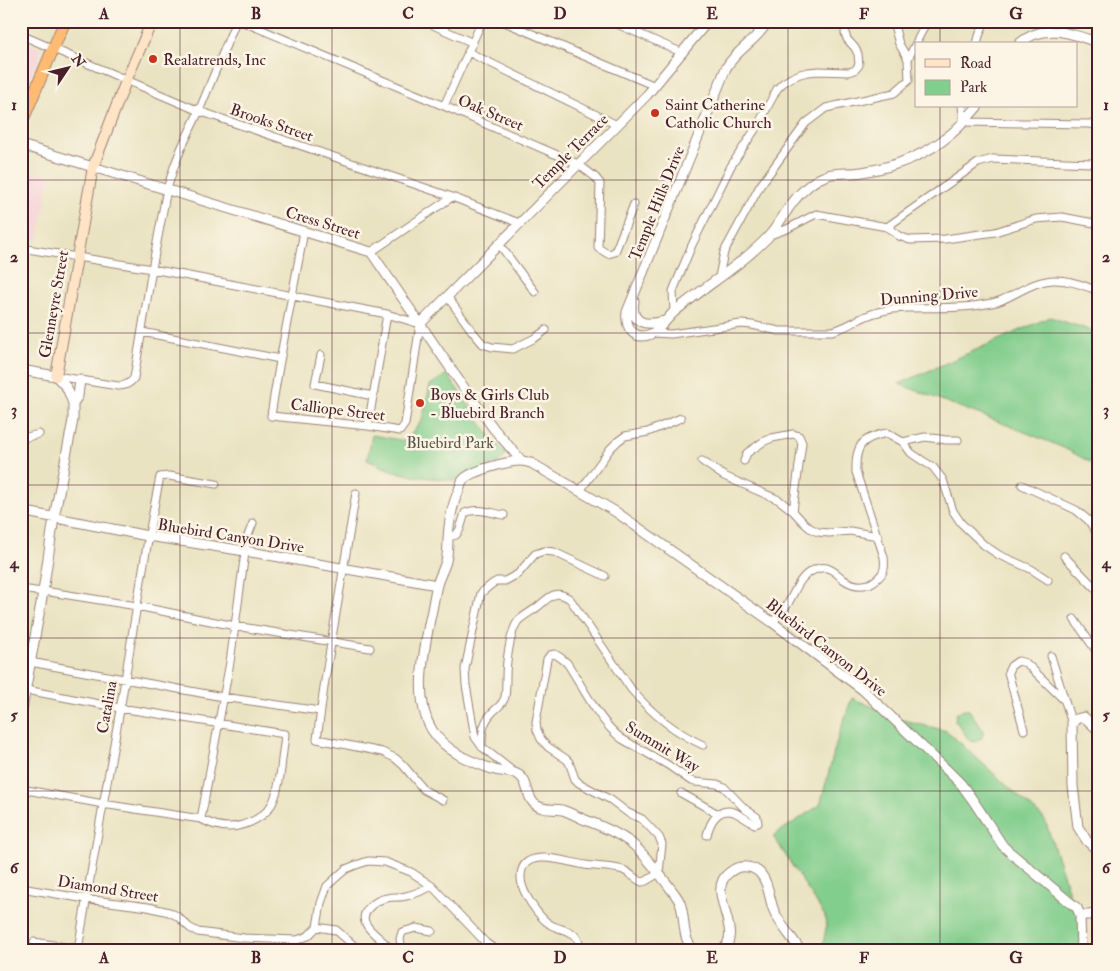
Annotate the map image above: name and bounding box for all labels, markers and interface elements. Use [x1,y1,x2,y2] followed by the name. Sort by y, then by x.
[98,4,110,24] text: A
[251,4,261,24] text: B
[402,4,414,24] text: C
[553,4,567,24] text: D
[706,4,718,24] text: E
[859,4,869,24] text: F
[1009,4,1023,24] text: G
[42,42,92,92] north arrow
[915,42,1078,108] legend
[67,50,89,71] text: N
[163,50,266,70] place label: Realatrends, Inc
[147,53,159,65] marker: Realatrends, Inc
[960,54,992,73] text: Road
[960,78,987,97] text: Park
[455,90,526,136] street label: Oak Street
[11,95,17,115] text: 1
[665,95,772,133] place label: Saint Catherine Catholic Church
[1103,95,1109,115] text: 1
[227,99,316,146] street label: Brooks Street
[649,107,661,119] marker: Saint Catherine Catholic Church
[529,109,614,195] street label: Temple Terrace
[625,143,690,264] street label: Temple Hills Drive
[283,202,362,244] street label: Cress Street
[10,247,18,267] text: 2
[1102,247,1110,267] text: 2
[35,249,73,360] street label: Glenneyre Street
[879,282,979,310] street label: Dunning Drive
[430,385,549,423] place label: Boys & Girls Club - Bluebird Branch
[289,394,386,427] street label: Calliope Street
[414,397,426,409] marker: Boys & Girls Club - Bluebird Branch
[11,400,17,420] text: 3
[1103,400,1109,420] text: 3
[406,433,494,453] park label: Bluebird Park
[156,515,306,557] street label: Bluebird Canyon Drive
[9,553,20,573] text: 4
[1101,553,1112,573] text: 4
[762,594,891,701] street label: Bluebird Canyon Drive
[93,679,122,735] street label: Catalina
[10,705,18,725] text: 5
[1102,705,1110,725] text: 5
[622,717,704,777] street label: Summit Way
[10,858,20,878] text: 6
[1102,858,1112,878] text: 6
[56,871,160,907] street label: Diamond Street
[98,948,110,968] text: A
[251,948,261,968] text: B
[402,948,414,968] text: C
[553,948,567,968] text: D
[706,948,718,968] text: E
[859,948,869,968] text: F
[1009,948,1023,968] text: G

